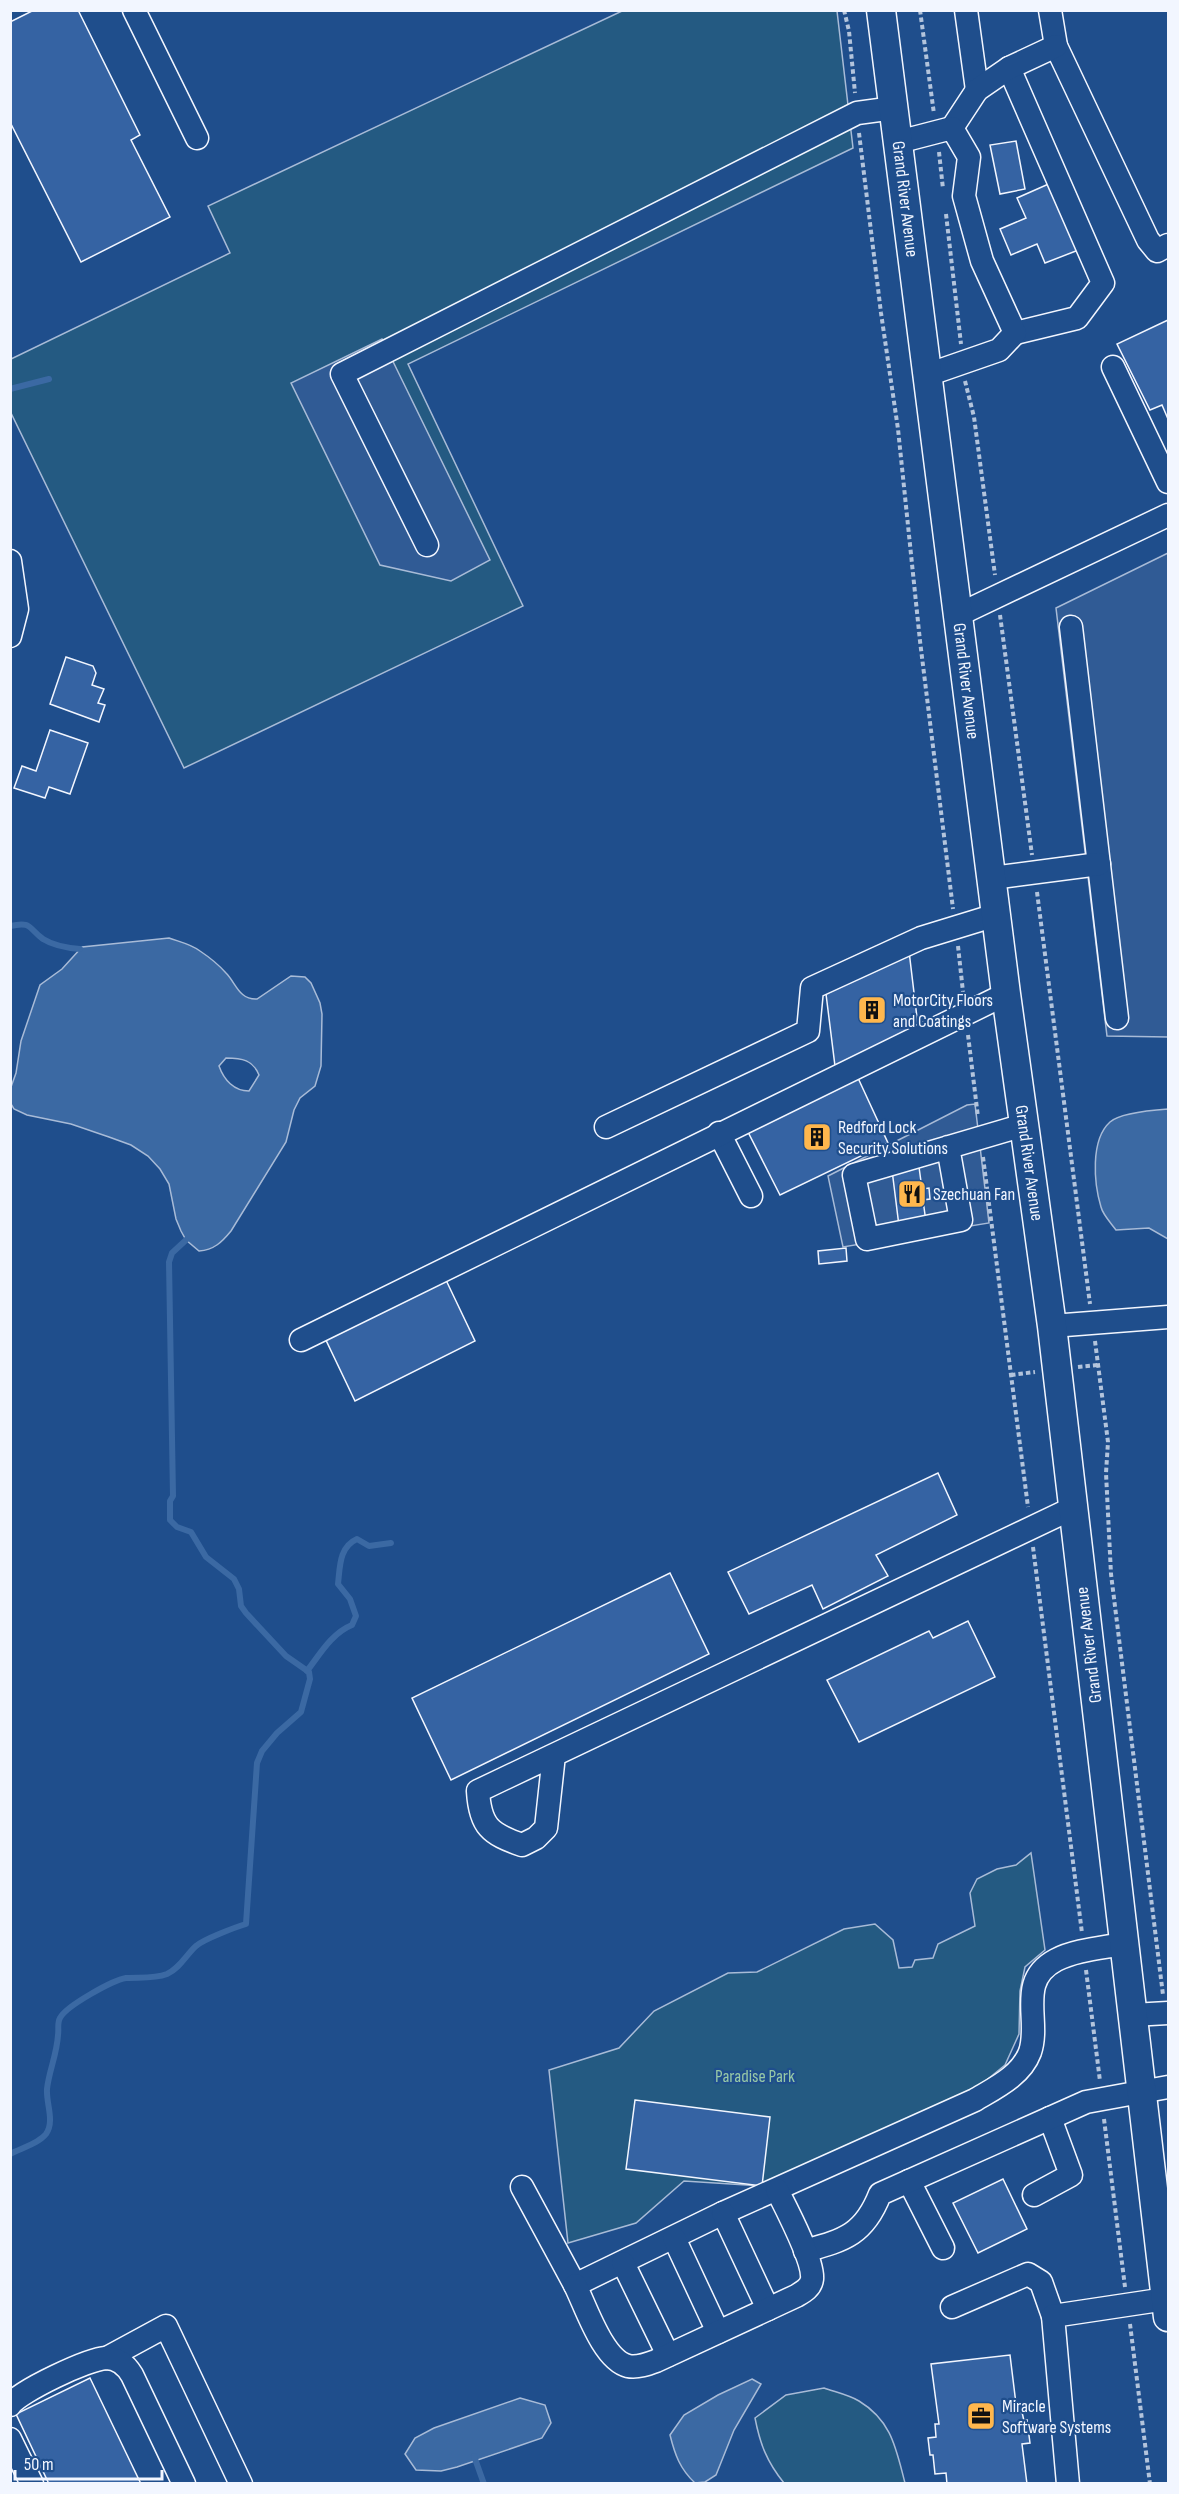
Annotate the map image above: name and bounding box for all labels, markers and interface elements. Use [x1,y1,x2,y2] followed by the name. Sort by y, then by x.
[887,140,923,258] street label: Grand River Avenue
[948,622,984,740] street label: Grand River Avenue
[893,990,993,1032] place label: MotorCity Floors and Coatings
[856,994,888,1026] building icon: MotorCity Floors and Coatings
[1010,1104,1048,1222] street label: Grand River Avenue
[838,1117,948,1159] place label: Redford Lock Security Solutions
[801,1121,833,1153] building icon: Redford Lock Security Solutions
[896,1178,928,1210] restaurant icon: Szechuan Fan
[933,1184,1015,1205] place label: Szechuan Fan
[1071,1586,1107,1704] street label: Grand River Avenue
[715,2066,795,2087] park label: Paradise Park
[1002,2396,1111,2438] place label: Miracle Software Systems
[965,2400,997,2432] office icon: Miracle Software Systems
[15,2443,162,2481] scale bar
[24,2454,54,2475] text: 50 m

